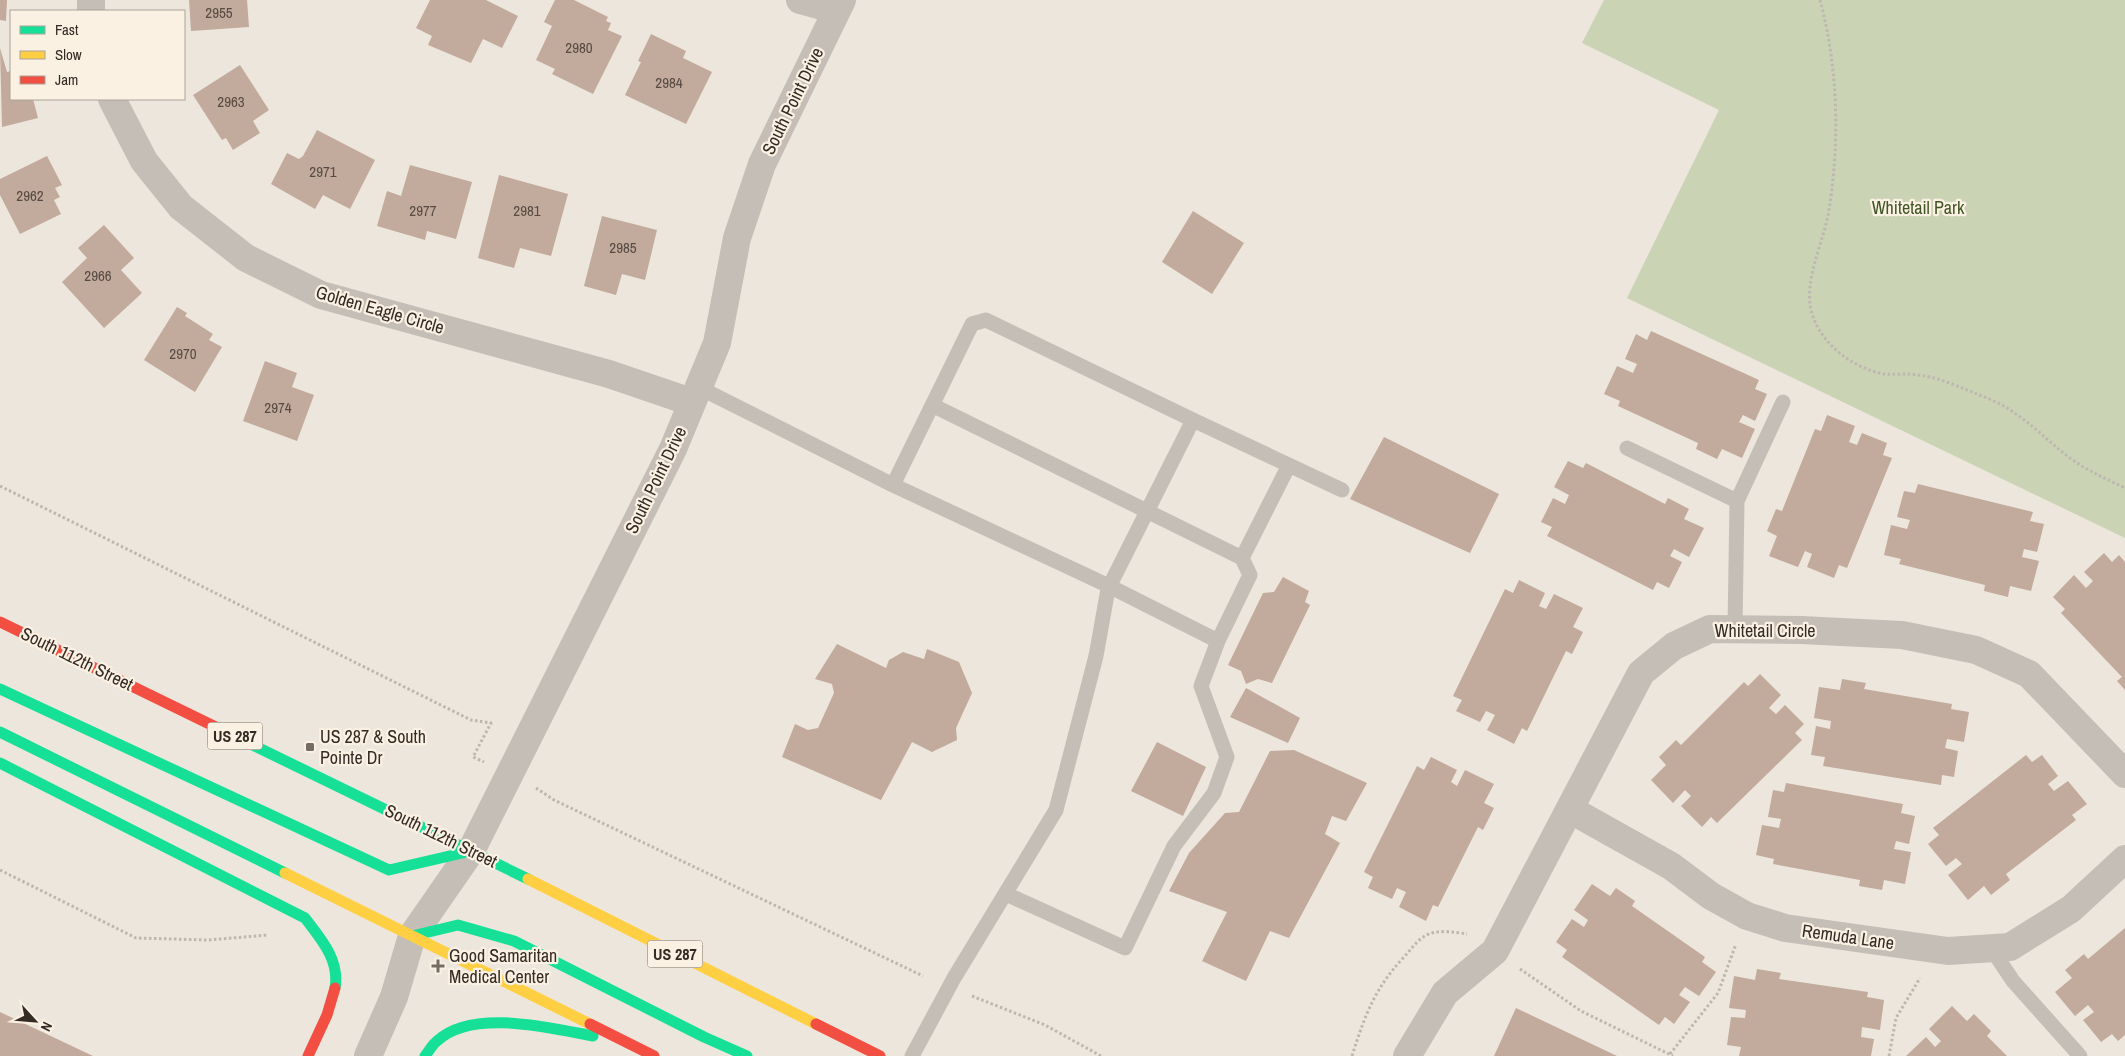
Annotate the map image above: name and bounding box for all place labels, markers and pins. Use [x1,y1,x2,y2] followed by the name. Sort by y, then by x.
[320,724,426,770] place label: US 287 & South Pointe Dr
[304,741,316,753] marker: US 287 & South Pointe Dr
[449,943,557,989] place label: Good Samaritan Medical Center
[431,959,445,973] marker: Good Samaritan Medical Center

